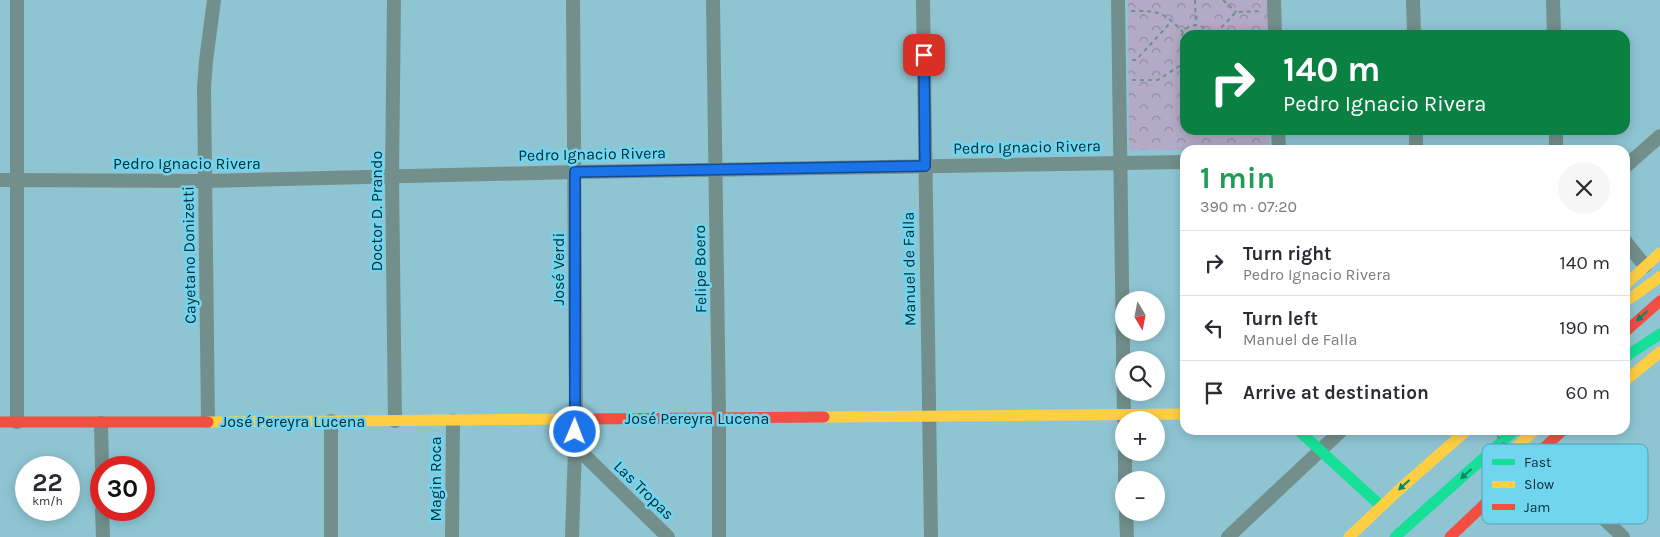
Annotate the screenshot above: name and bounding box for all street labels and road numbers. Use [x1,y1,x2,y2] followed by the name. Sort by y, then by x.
[953,136,1101,158] street label: Pedro Ignacio Rivera
[518,143,666,165] street label: Pedro Ignacio Rivera
[367,151,386,271] street label: Doctor D. Prando
[113,154,261,173] street label: Pedro Ignacio Rivera
[178,186,200,324] street label: Cayetano Donizetti
[899,212,919,326] street label: Manuel de Falla
[690,225,710,313] street label: Felipe Boero
[549,233,568,305] street label: José Verdi
[625,409,769,428] street label: José Pereyra Lucena
[221,412,365,431] street label: José Pereyra Lucena
[426,436,445,522] street label: Magin Roca
[610,457,678,523] street label: Las Tropas

